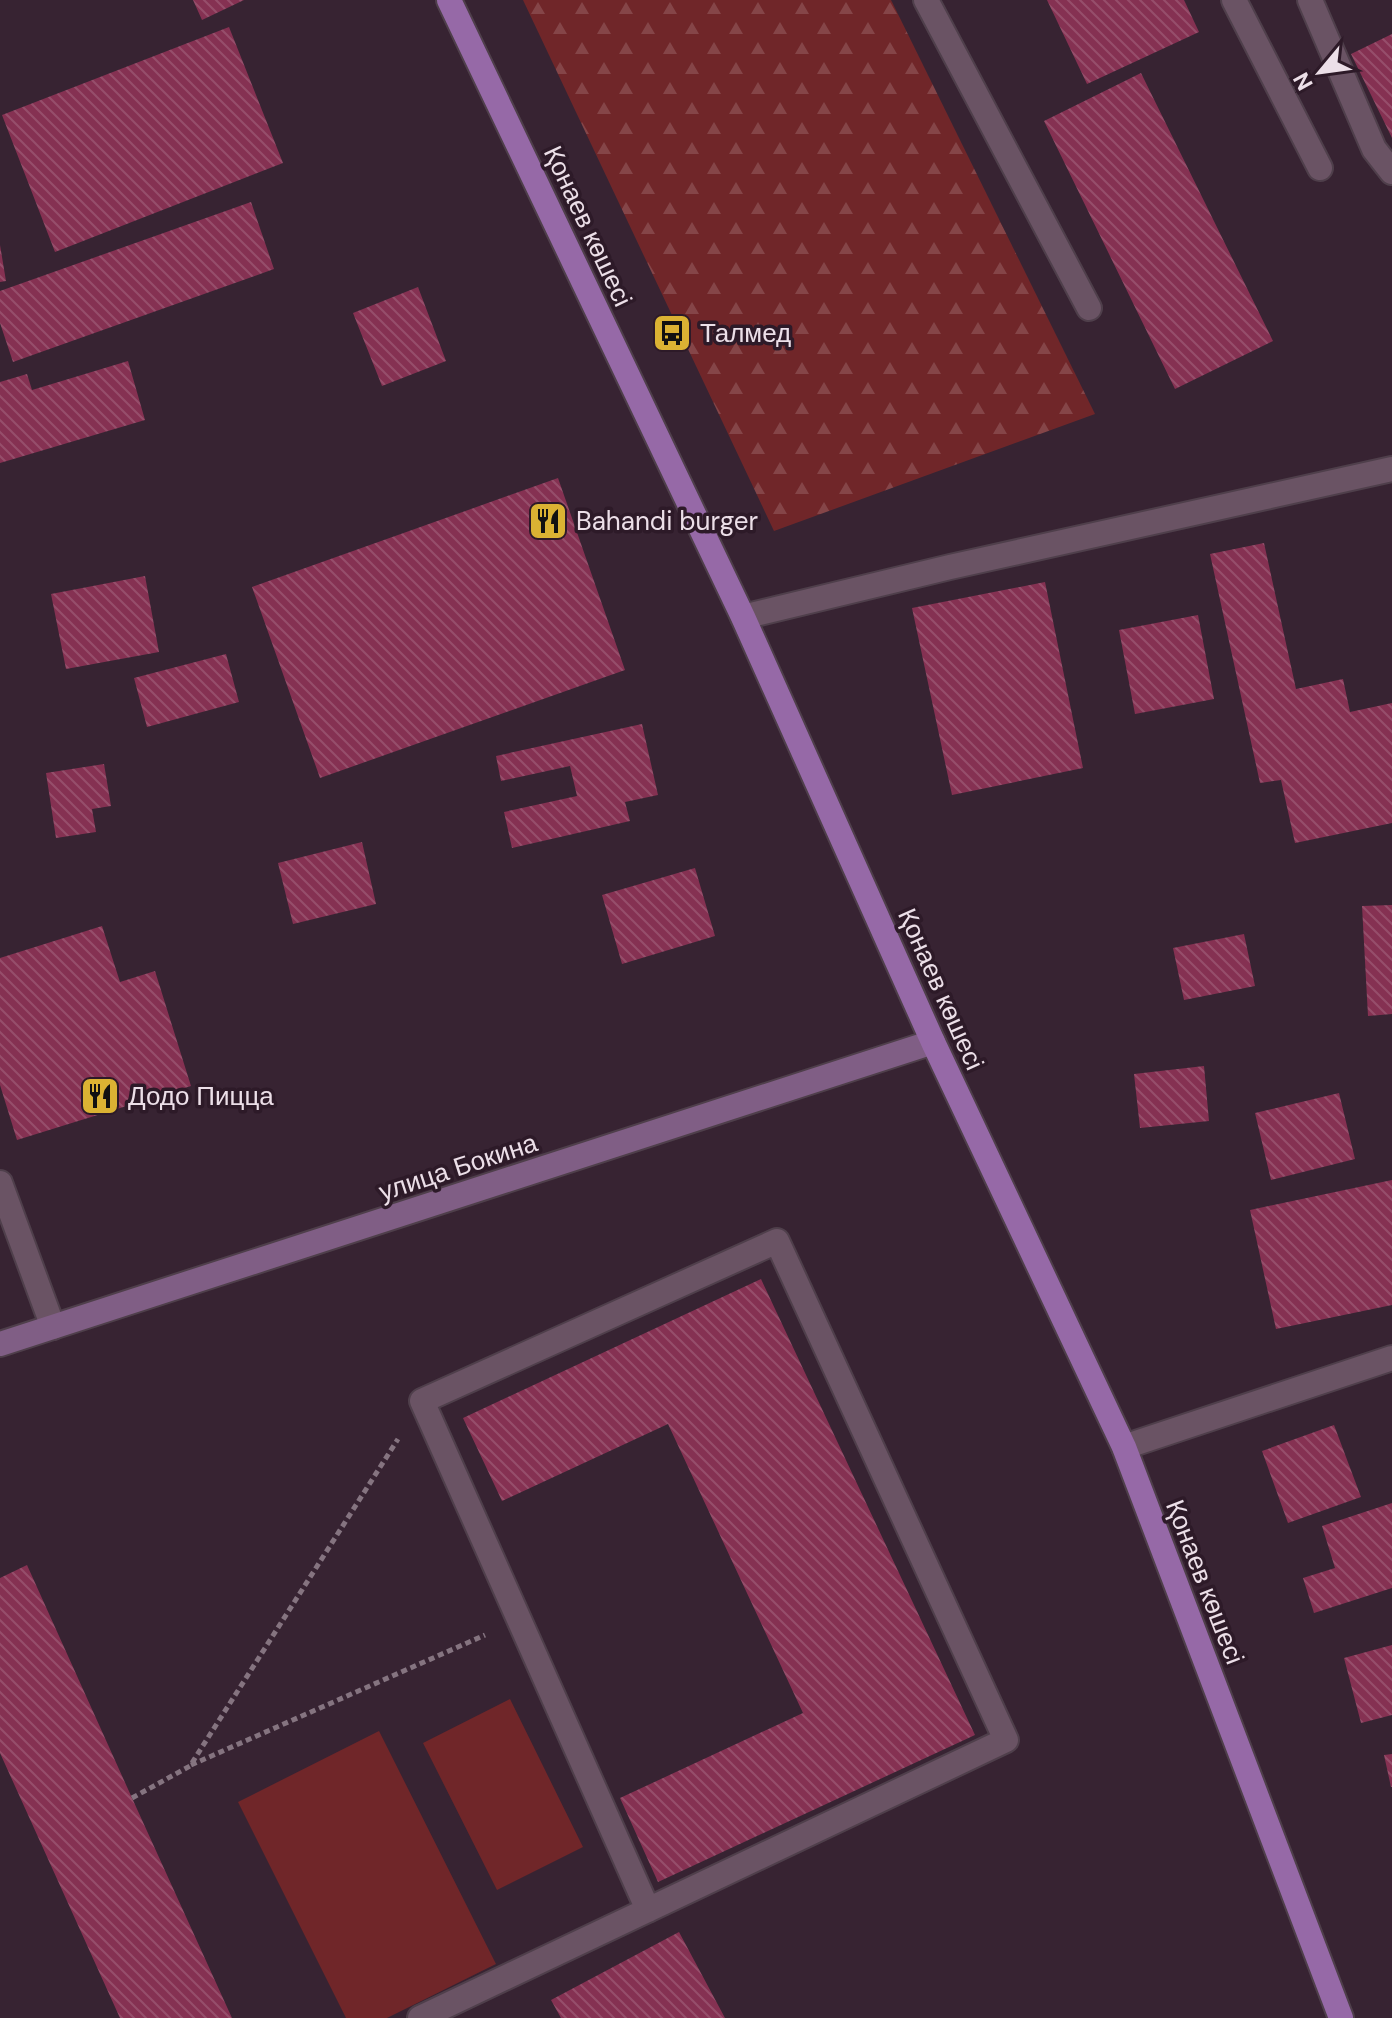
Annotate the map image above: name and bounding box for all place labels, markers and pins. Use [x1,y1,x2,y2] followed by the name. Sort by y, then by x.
[651,312,693,354] bus stop icon: Талмед
[700,316,791,350] place label: Талмед
[527,500,569,542] restaurant icon: Bahandi burger
[576,504,758,538] place label: Bahandi burger
[79,1075,121,1117] restaurant icon: Додо Пицца
[128,1079,274,1113] place label: Додо Пицца

